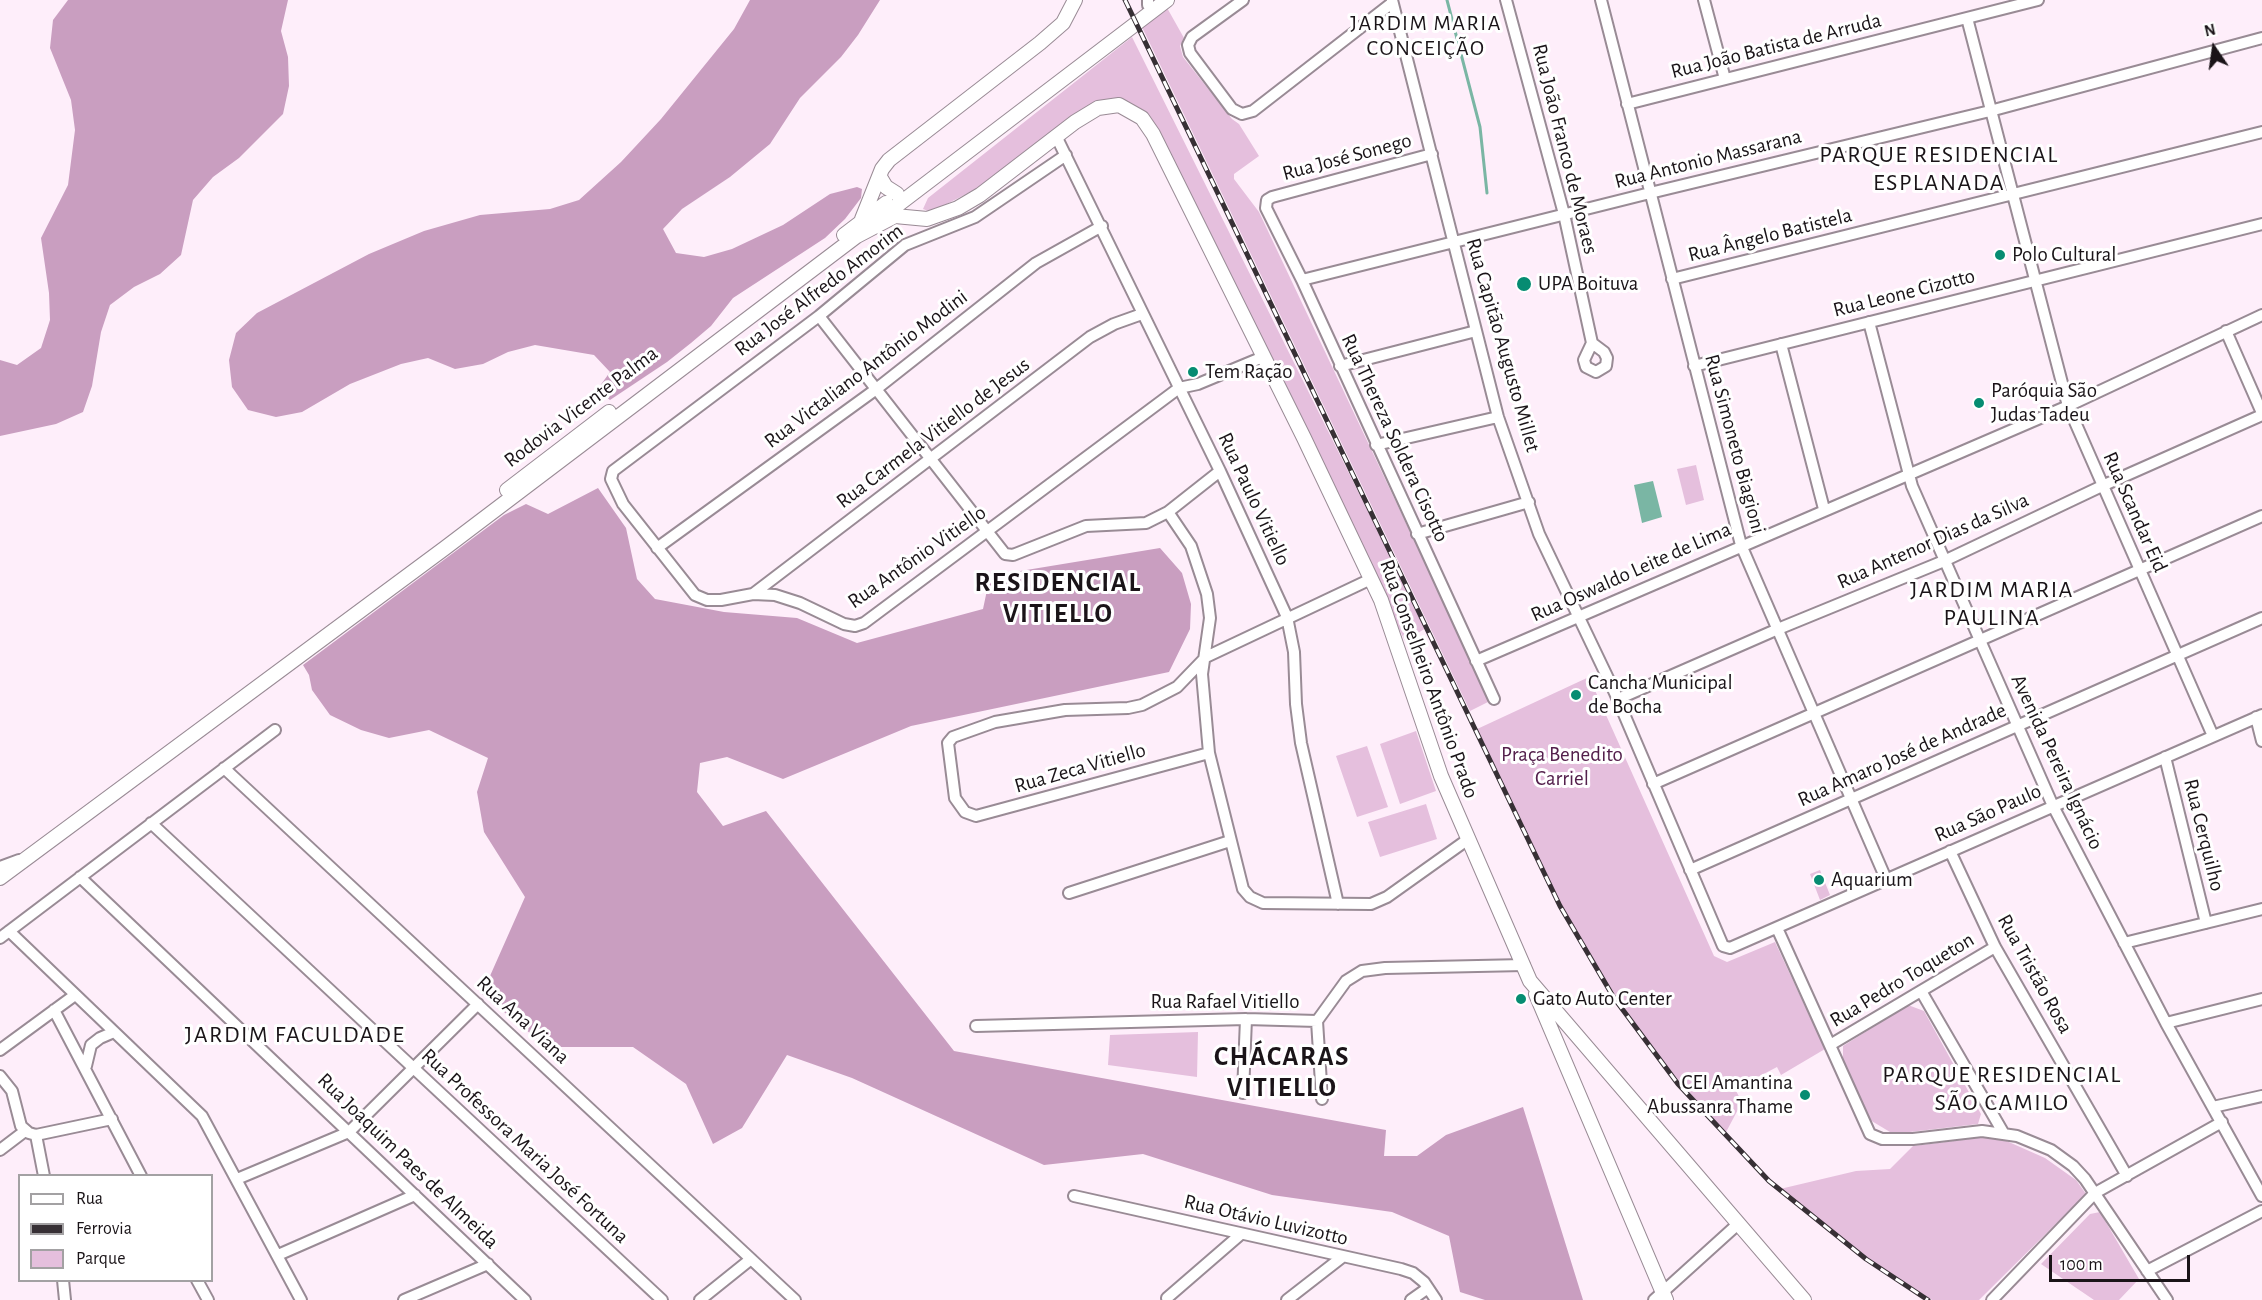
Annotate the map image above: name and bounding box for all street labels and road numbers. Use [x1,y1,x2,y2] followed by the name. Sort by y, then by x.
[1668,8,1884,84] street label: Rua João Batista de Arruda
[1527,41,1603,257] street label: Rua João Franco de Moraes
[1612,124,1804,194] street label: Rua Antonio Massarana
[1280,128,1414,186] street label: Rua José Sonego
[1685,202,1855,268] street label: Rua Ângelo Batistela
[730,218,908,362] street label: Rua José Alfredo Amorim
[1460,235,1546,455] street label: Rua Capitão Augusto Millet
[1830,263,1978,323] street label: Rua Leone Cizotto
[759,284,973,454] street label: Rua Victaliano Antônio Modini
[1336,330,1454,546] street label: Rua Thereza Soldera Cisotto
[499,341,663,473] street label: Rodovia Vicente Palma
[1699,351,1771,537] street label: Rua Simoneto Biagioni
[831,352,1035,514] street label: Rua Carmela Vitiello de Jesus
[1212,428,1296,570] street label: Rua Paulo Vitiello
[2097,448,2173,576] street label: Rua Scandar Eid
[1833,487,2033,595] street label: Rua Antenor Dias da Silva
[843,500,991,614] street label: Rua Antônio Vitiello
[1527,516,1735,628] street label: Rua Oswaldo Leite de Lima
[1374,556,1484,802] street label: Rua Conselheiro Antônio Prado
[2005,670,2109,854] street label: Avenida Pereira Ignácio
[1794,698,2010,812] street label: Rua Amaro José de Andrade
[1011,737,1149,799] street label: Rua Zeca Vitiello
[2178,776,2230,894] street label: Rua Cerquilho
[1931,778,2045,848] street label: Rua São Paulo
[1992,910,2078,1038] street label: Rua Tristão Rosa
[1825,927,1979,1033] street label: Rua Pedro Toqueton
[471,971,575,1069] street label: Rua Ana Viana
[1150,989,1300,1015] street label: Rua Rafael Vitiello
[416,1043,634,1249] street label: Rua Professora Maria José Fortuna
[312,1068,504,1254] street label: Rua Joaquim Paes de Almeida
[1182,1189,1350,1251] street label: Rua Otávio Luvizotto

